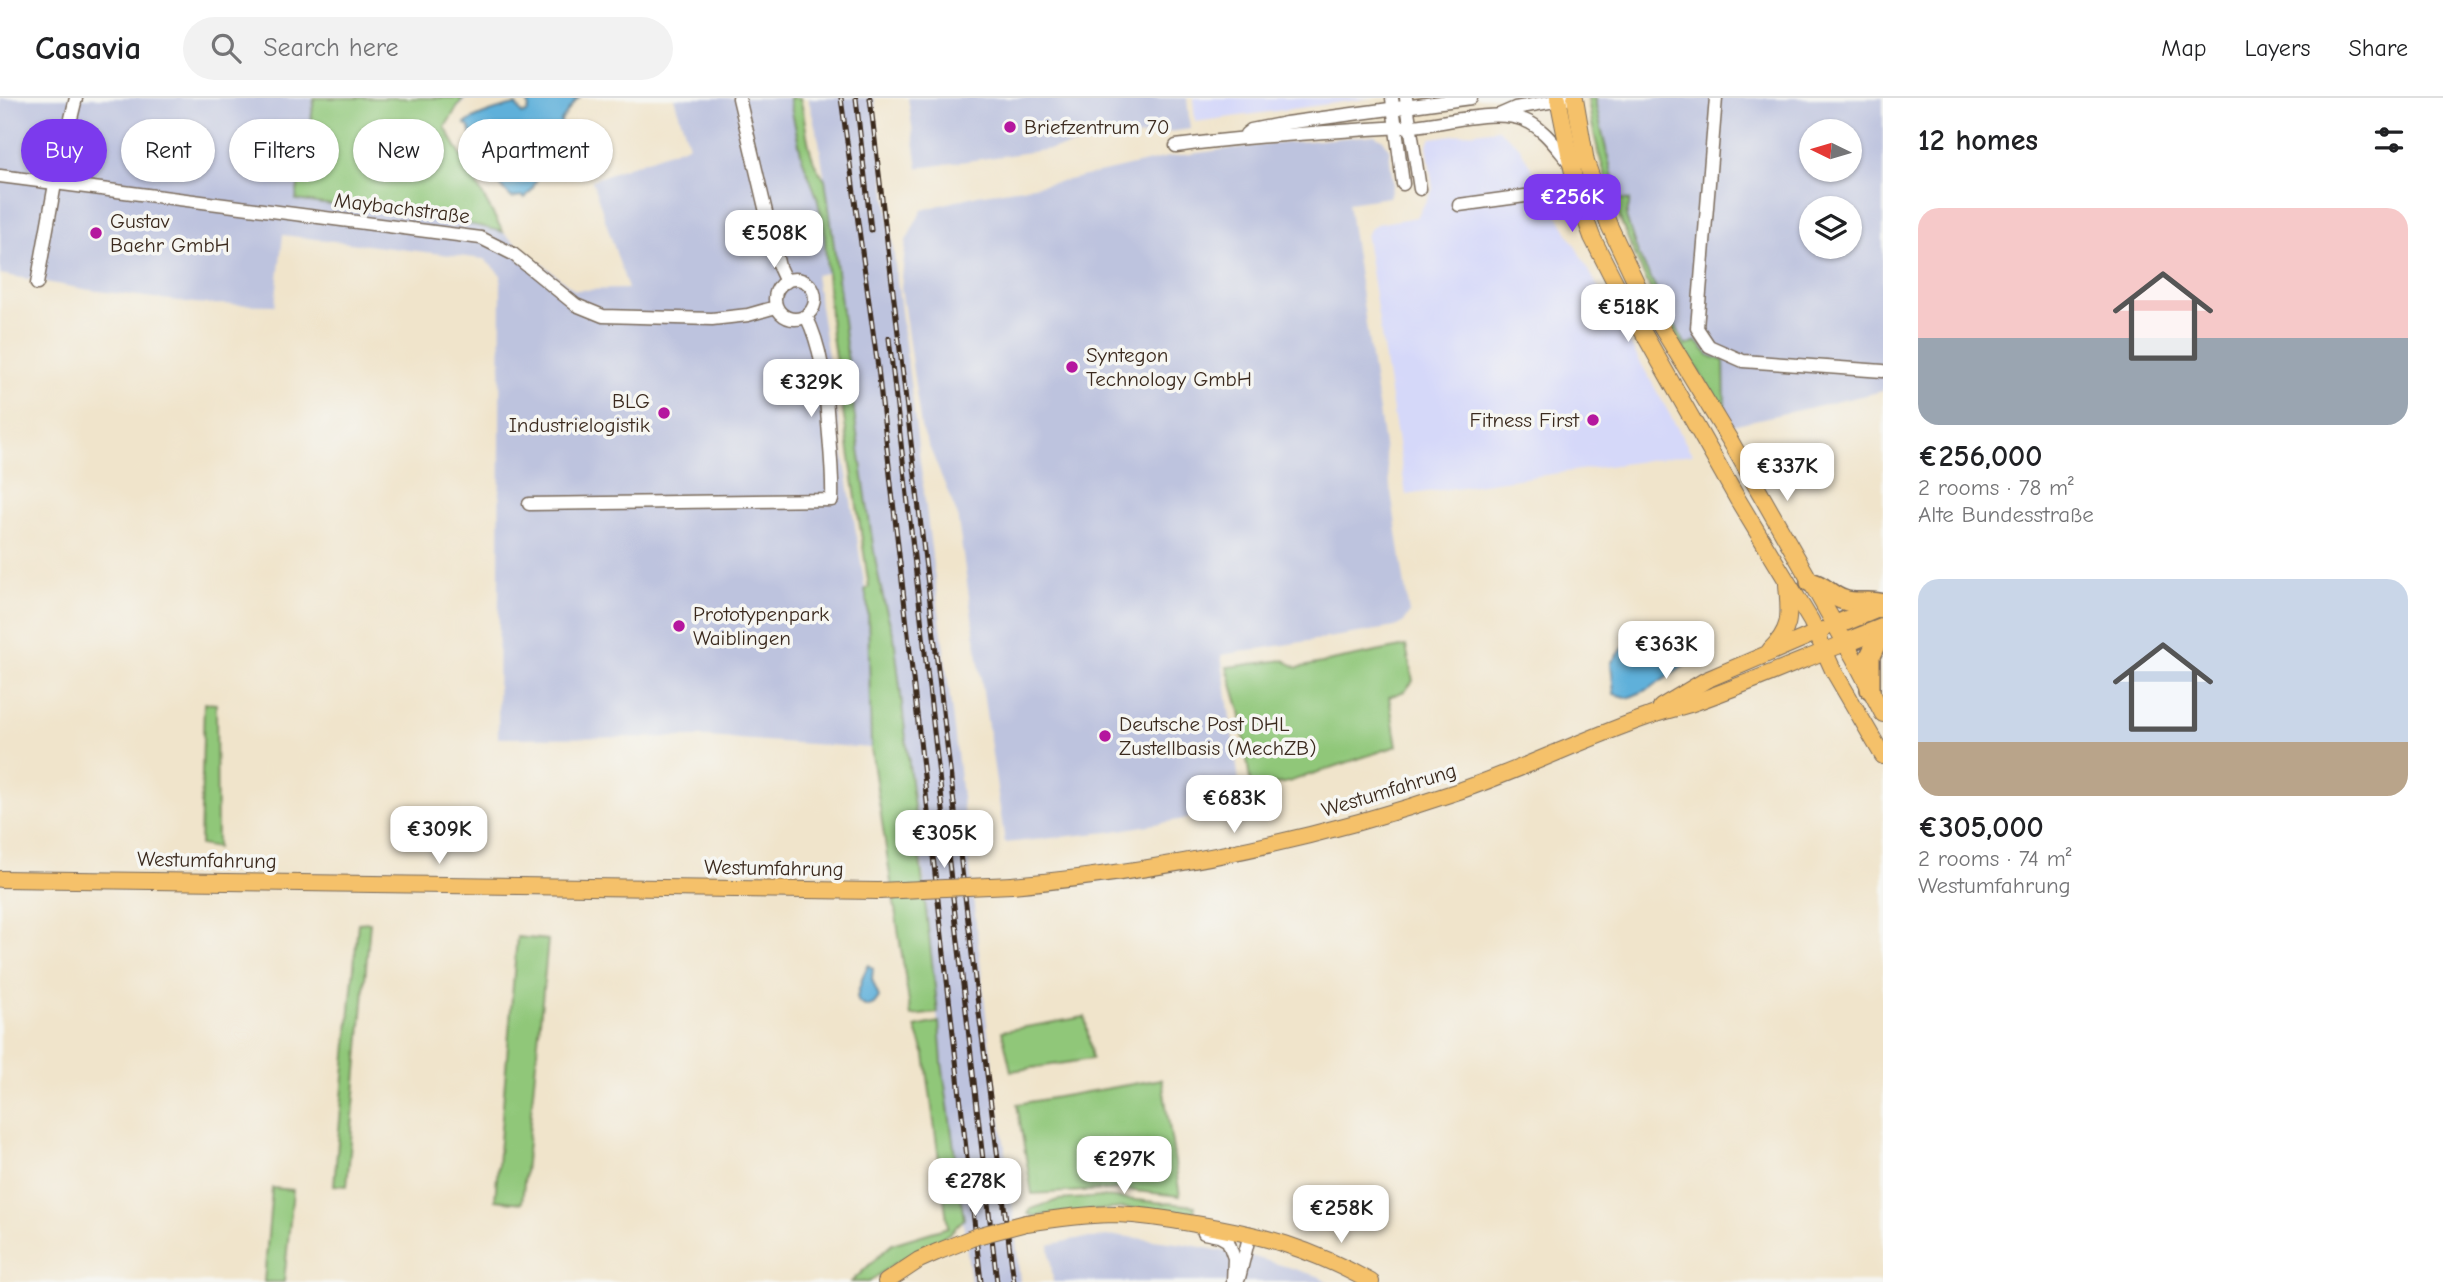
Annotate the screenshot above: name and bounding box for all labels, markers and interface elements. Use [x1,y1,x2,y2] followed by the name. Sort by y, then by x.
[183,17,673,80] search box
[35,29,141,67] text: Casavia
[207,29,245,67] icon: search
[263,33,399,63] text: Search here
[2161,34,2207,62] text: Map
[2245,34,2310,62] text: Layers
[2348,34,2408,62] text: Share
[1024,115,1169,139] place label: Briefzentrum 70
[21,119,107,182] chip: Buy
[121,119,215,182] chip: Rent
[229,119,339,182] chip: Filters
[353,119,444,182] chip: New
[458,119,613,182] chip: Apartment
[1002,119,1018,135] marker: Briefzentrum 70
[1799,119,1862,182] north arrow
[1799,119,1862,259] map controls
[2370,121,2408,159] icon: filters
[1918,123,2038,158] text: 12 homes
[1523,174,1621,234] pin: €256K
[1540,183,1604,210] text: €256K
[333,188,471,228] street label: Maybachstraße
[1799,196,1862,259] button: layers
[110,209,230,257] place label: Gustav Baehr GmbH
[725,211,823,270] pin: €508K
[741,219,807,246] text: €508K
[88,225,104,241] marker: Gustav Baehr GmbH
[2100,253,2226,379] icon: home
[1579,285,1677,344] pin: €518K
[1597,293,1659,320] text: €518K
[1086,343,1252,391] place label: Syntegon Technology GmbH
[1064,359,1080,375] marker: Syntegon Technology GmbH
[762,360,860,419] pin: €329K
[779,368,843,395] text: €329K
[509,389,650,437] place label: BLG Industrielogistik
[656,405,672,421] marker: BLG Industrielogistik
[1470,408,1580,432] place label: Fitness First
[1585,412,1601,428] marker: Fitness First
[1918,439,2042,474] text: €256,000
[1738,444,1836,503] pin: €337K
[1756,452,1818,479] text: €337K
[1918,474,2074,501] text: 2 rooms · 78 m²
[1918,501,2094,528] text: Alte Bundesstraße
[693,602,829,650] place label: Prototypenpark Waiblingen
[671,618,687,634] marker: Prototypenpark Waiblingen
[1617,622,1715,681] pin: €363K
[2100,624,2226,750] icon: home
[1634,630,1698,657] text: €363K
[1119,712,1316,760] place label: Deutsche Post DHL Zustellbasis (MechZB)
[1097,728,1113,744] marker: Deutsche Post DHL Zustellbasis (MechZB)
[1319,758,1459,822] street label: Westumfahrung
[1185,776,1283,835] pin: €683K
[1202,784,1266,811] text: €683K
[390,806,488,866] pin: €309K
[895,810,993,870] pin: €305K
[1918,810,2044,845] text: €305,000
[406,815,472,842] text: €309K
[911,819,977,846] text: €305K
[1918,845,2071,872] text: 2 rooms · 74 m²
[137,847,277,873] street label: Westumfahrung
[704,855,844,881] street label: Westumfahrung
[1918,872,2071,899] text: Westumfahrung
[1075,1136,1173,1196] pin: €297K
[1093,1145,1155,1172] text: €297K
[926,1158,1024,1218] pin: €278K
[944,1167,1006,1194] text: €278K
[1292,1186,1390,1245] pin: €258K
[1309,1194,1373,1221] text: €258K

